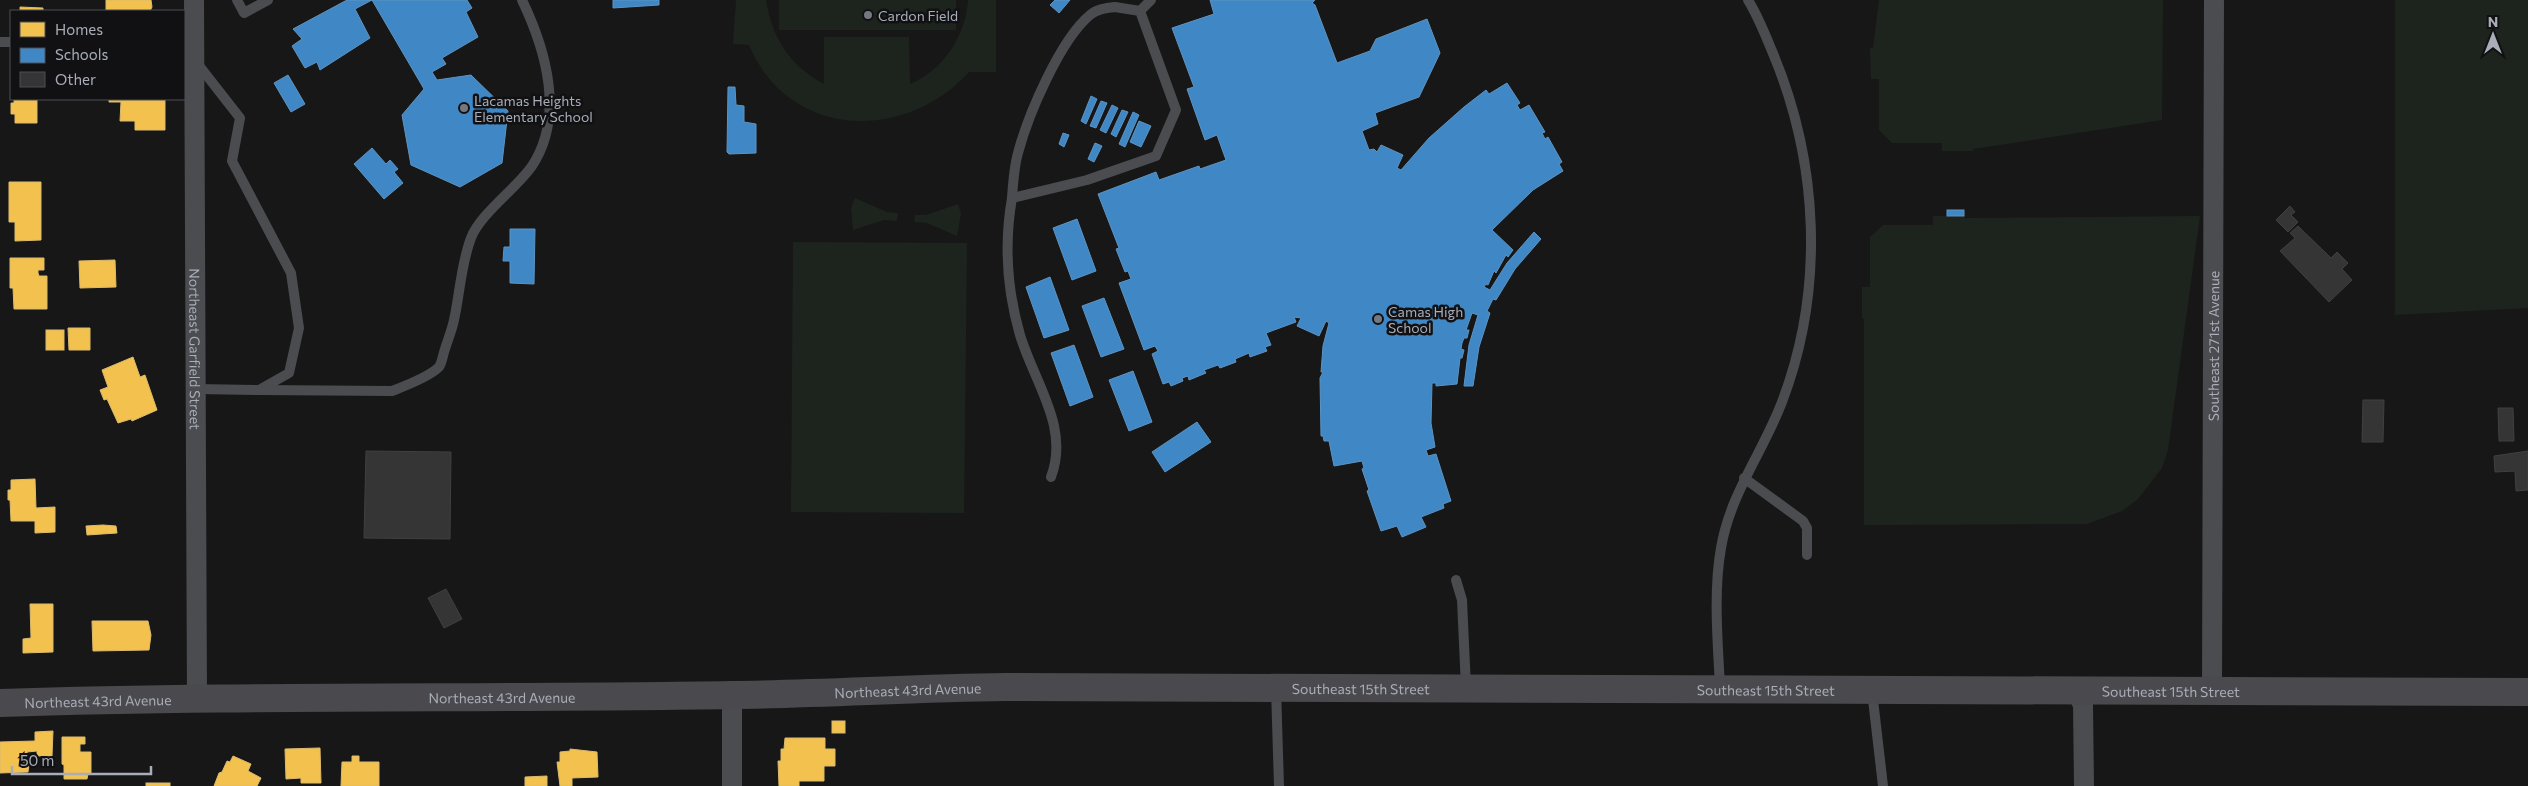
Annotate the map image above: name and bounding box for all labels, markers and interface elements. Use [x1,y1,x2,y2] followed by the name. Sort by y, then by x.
[878,7,958,24] place label: Cardon Field
[862,9,874,21] marker: Cardon Field
[10,10,185,100] legend
[2468,10,2518,60] north arrow
[2488,13,2498,30] text: N
[55,20,103,38] text: Homes
[55,45,109,63] text: Schools
[55,70,96,88] text: Other
[474,92,593,125] place label: Lacamas Heights Elementary School
[458,102,470,114] marker: Lacamas Heights Elementary School
[187,268,204,430] street label: Northeast Garfield Street
[2204,271,2222,421] street label: Southeast 271st Avenue
[1388,303,1463,336] place label: Camas High School
[1372,313,1384,325] marker: Camas High School
[834,679,982,701] street label: Northeast 43rd Avenue
[1292,679,1430,697] street label: Southeast 15th Street
[1697,681,1835,698] street label: Southeast 15th Street
[2102,682,2240,700] street label: Southeast 15th Street
[428,688,576,706] street label: Northeast 43rd Avenue
[24,691,172,711] street label: Northeast 43rd Avenue
[12,744,151,776] scale bar
[20,751,54,769] text: 50 m

